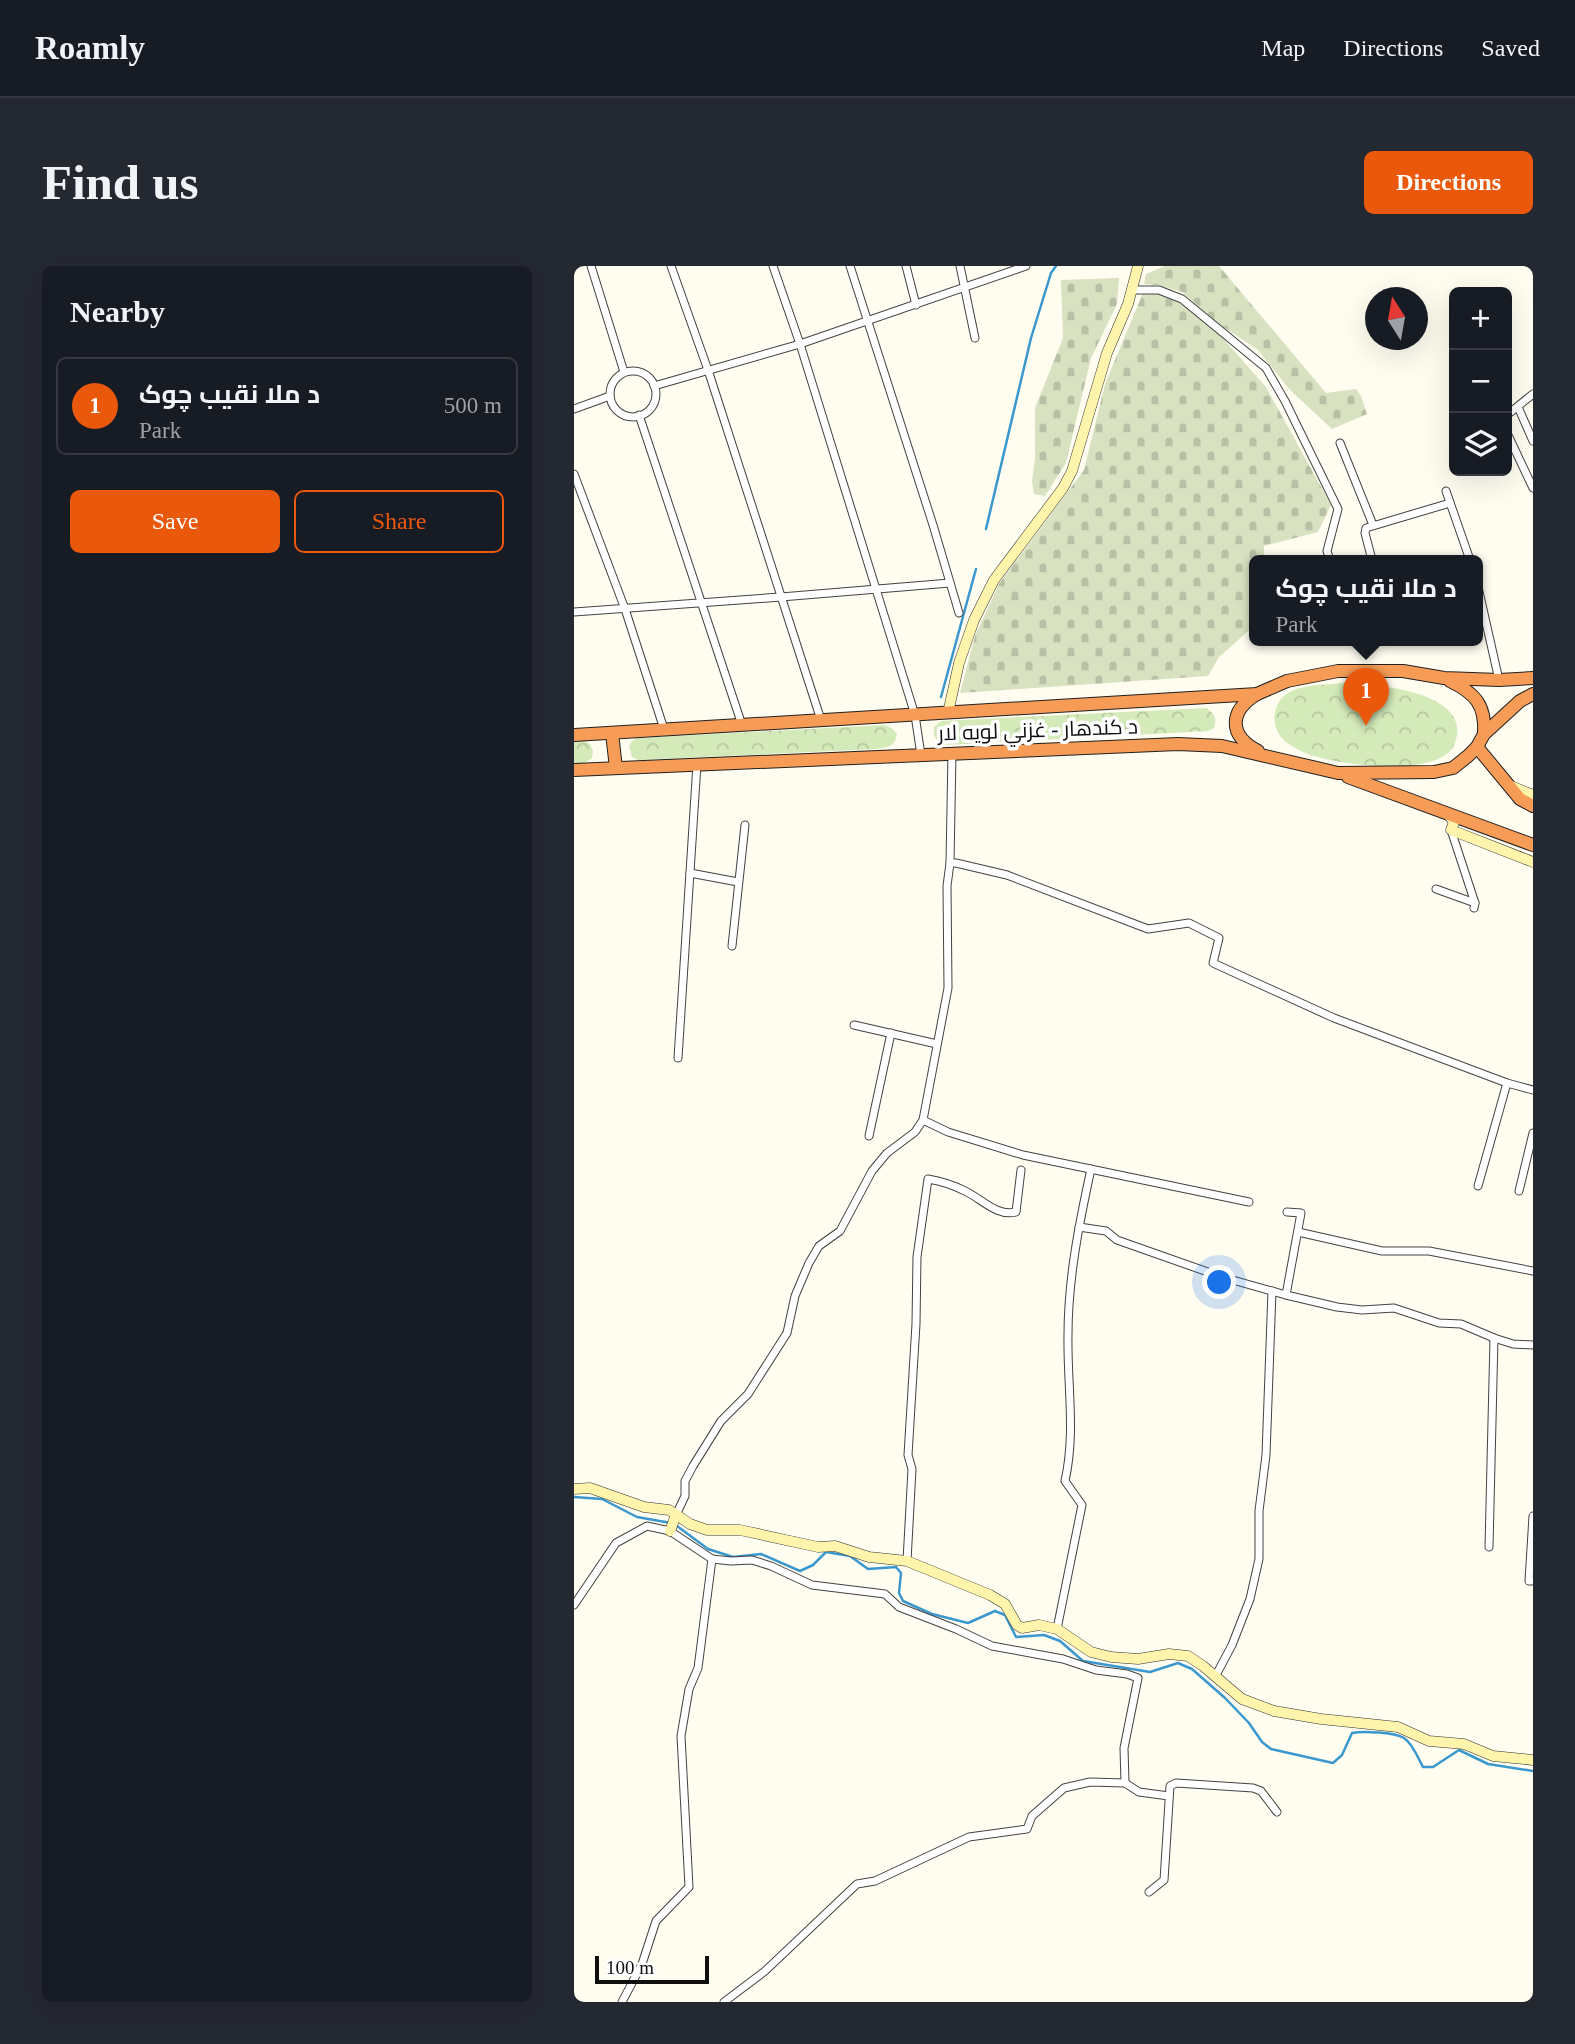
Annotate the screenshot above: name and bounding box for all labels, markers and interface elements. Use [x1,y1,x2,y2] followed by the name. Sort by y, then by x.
[35,30,145,66] text: Roamly
[1261,35,1305,61] text: Map
[1343,35,1443,61] text: Directions
[1481,35,1540,61] text: Saved
[1364,151,1533,214] button: Directions
[42,155,199,210] text: Find us
[1365,287,1428,350] north arrow
[1449,287,1512,476] map controls
[1449,287,1512,350] button: +
[70,295,165,328] text: Nearby
[1449,350,1512,413] button: −
[139,380,320,409] text: د ملا نقيب چوک
[89,393,101,418] text: 1
[444,393,502,418] text: 500 m
[1449,413,1512,476] button: layers
[139,418,181,443] text: Park
[70,490,280,553] button: Save
[294,490,504,553] button: Share
[1249,555,1483,646] popup
[1275,574,1457,603] text: د ملا نقيب چوک
[1275,612,1318,637] text: Park
[1343,668,1389,726] pin: 1
[937,715,1138,750] street label: د کندهار - غزني لويه لار
[1202,1265,1236,1299] your location
[595,1953,709,1985] scale bar
[606,1957,654,1978] text: 100 m

